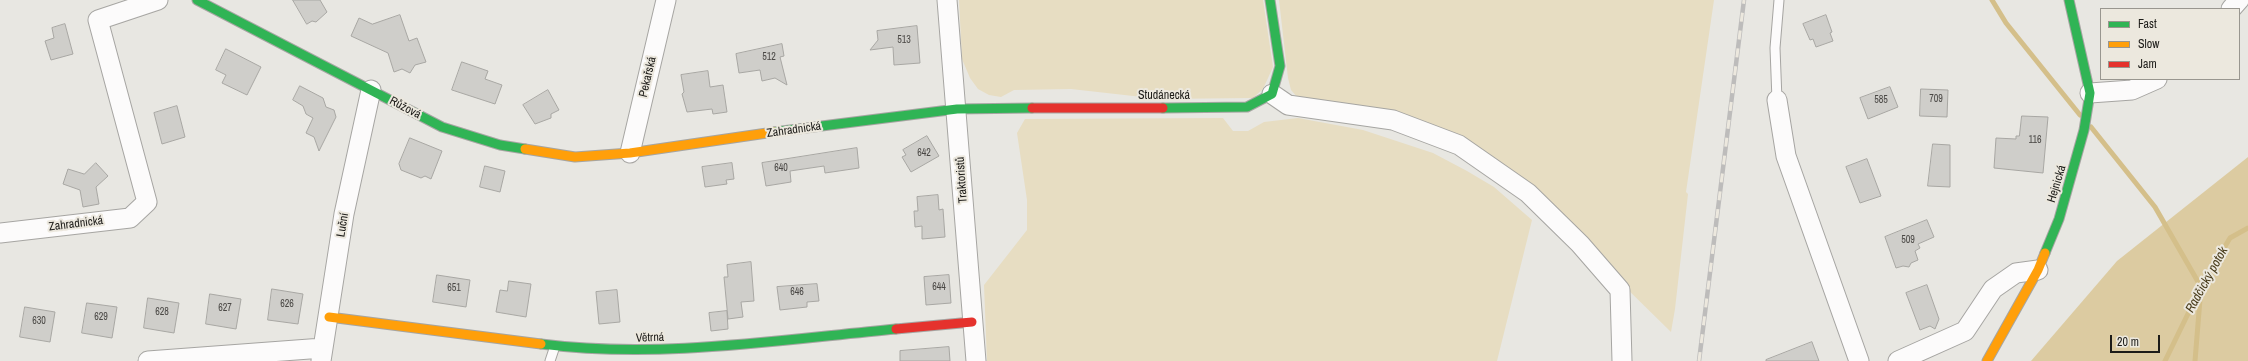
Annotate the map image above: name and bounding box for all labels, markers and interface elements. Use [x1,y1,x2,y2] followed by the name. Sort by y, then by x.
[2100,8,2240,80] legend
[2138,16,2157,32] text: Fast
[897,34,911,46] house number: 513
[2138,36,2159,52] text: Slow
[762,51,776,63] house number: 512
[636,55,660,99] street label: Pekařská
[2138,56,2157,72] text: Jam
[1138,89,1190,103] street label: Studánecká
[1929,93,1943,105] house number: 709
[387,94,423,122] street label: Růžová
[1874,94,1888,106] house number: 585
[766,119,822,141] street label: Zahradnická
[2028,134,2042,146] house number: 116
[917,147,931,159] house number: 642
[953,156,971,204] street label: Traktoristů
[774,162,788,174] house number: 640
[2045,164,2069,204] street label: Hejnická
[334,212,352,238] street label: Luční
[48,214,104,234] street label: Zahradnická
[1901,234,1915,246] house number: 509
[2183,244,2231,316] water label: Radčický potok
[932,281,946,293] house number: 644
[447,282,461,294] house number: 651
[790,286,804,298] house number: 646
[280,298,294,310] house number: 626
[218,302,232,314] house number: 627
[155,306,169,318] house number: 628
[94,311,108,323] house number: 629
[32,315,46,327] house number: 630
[2112,327,2162,353] scale bar
[636,330,664,346] street label: Větrná
[2117,334,2139,350] text: 20 m

